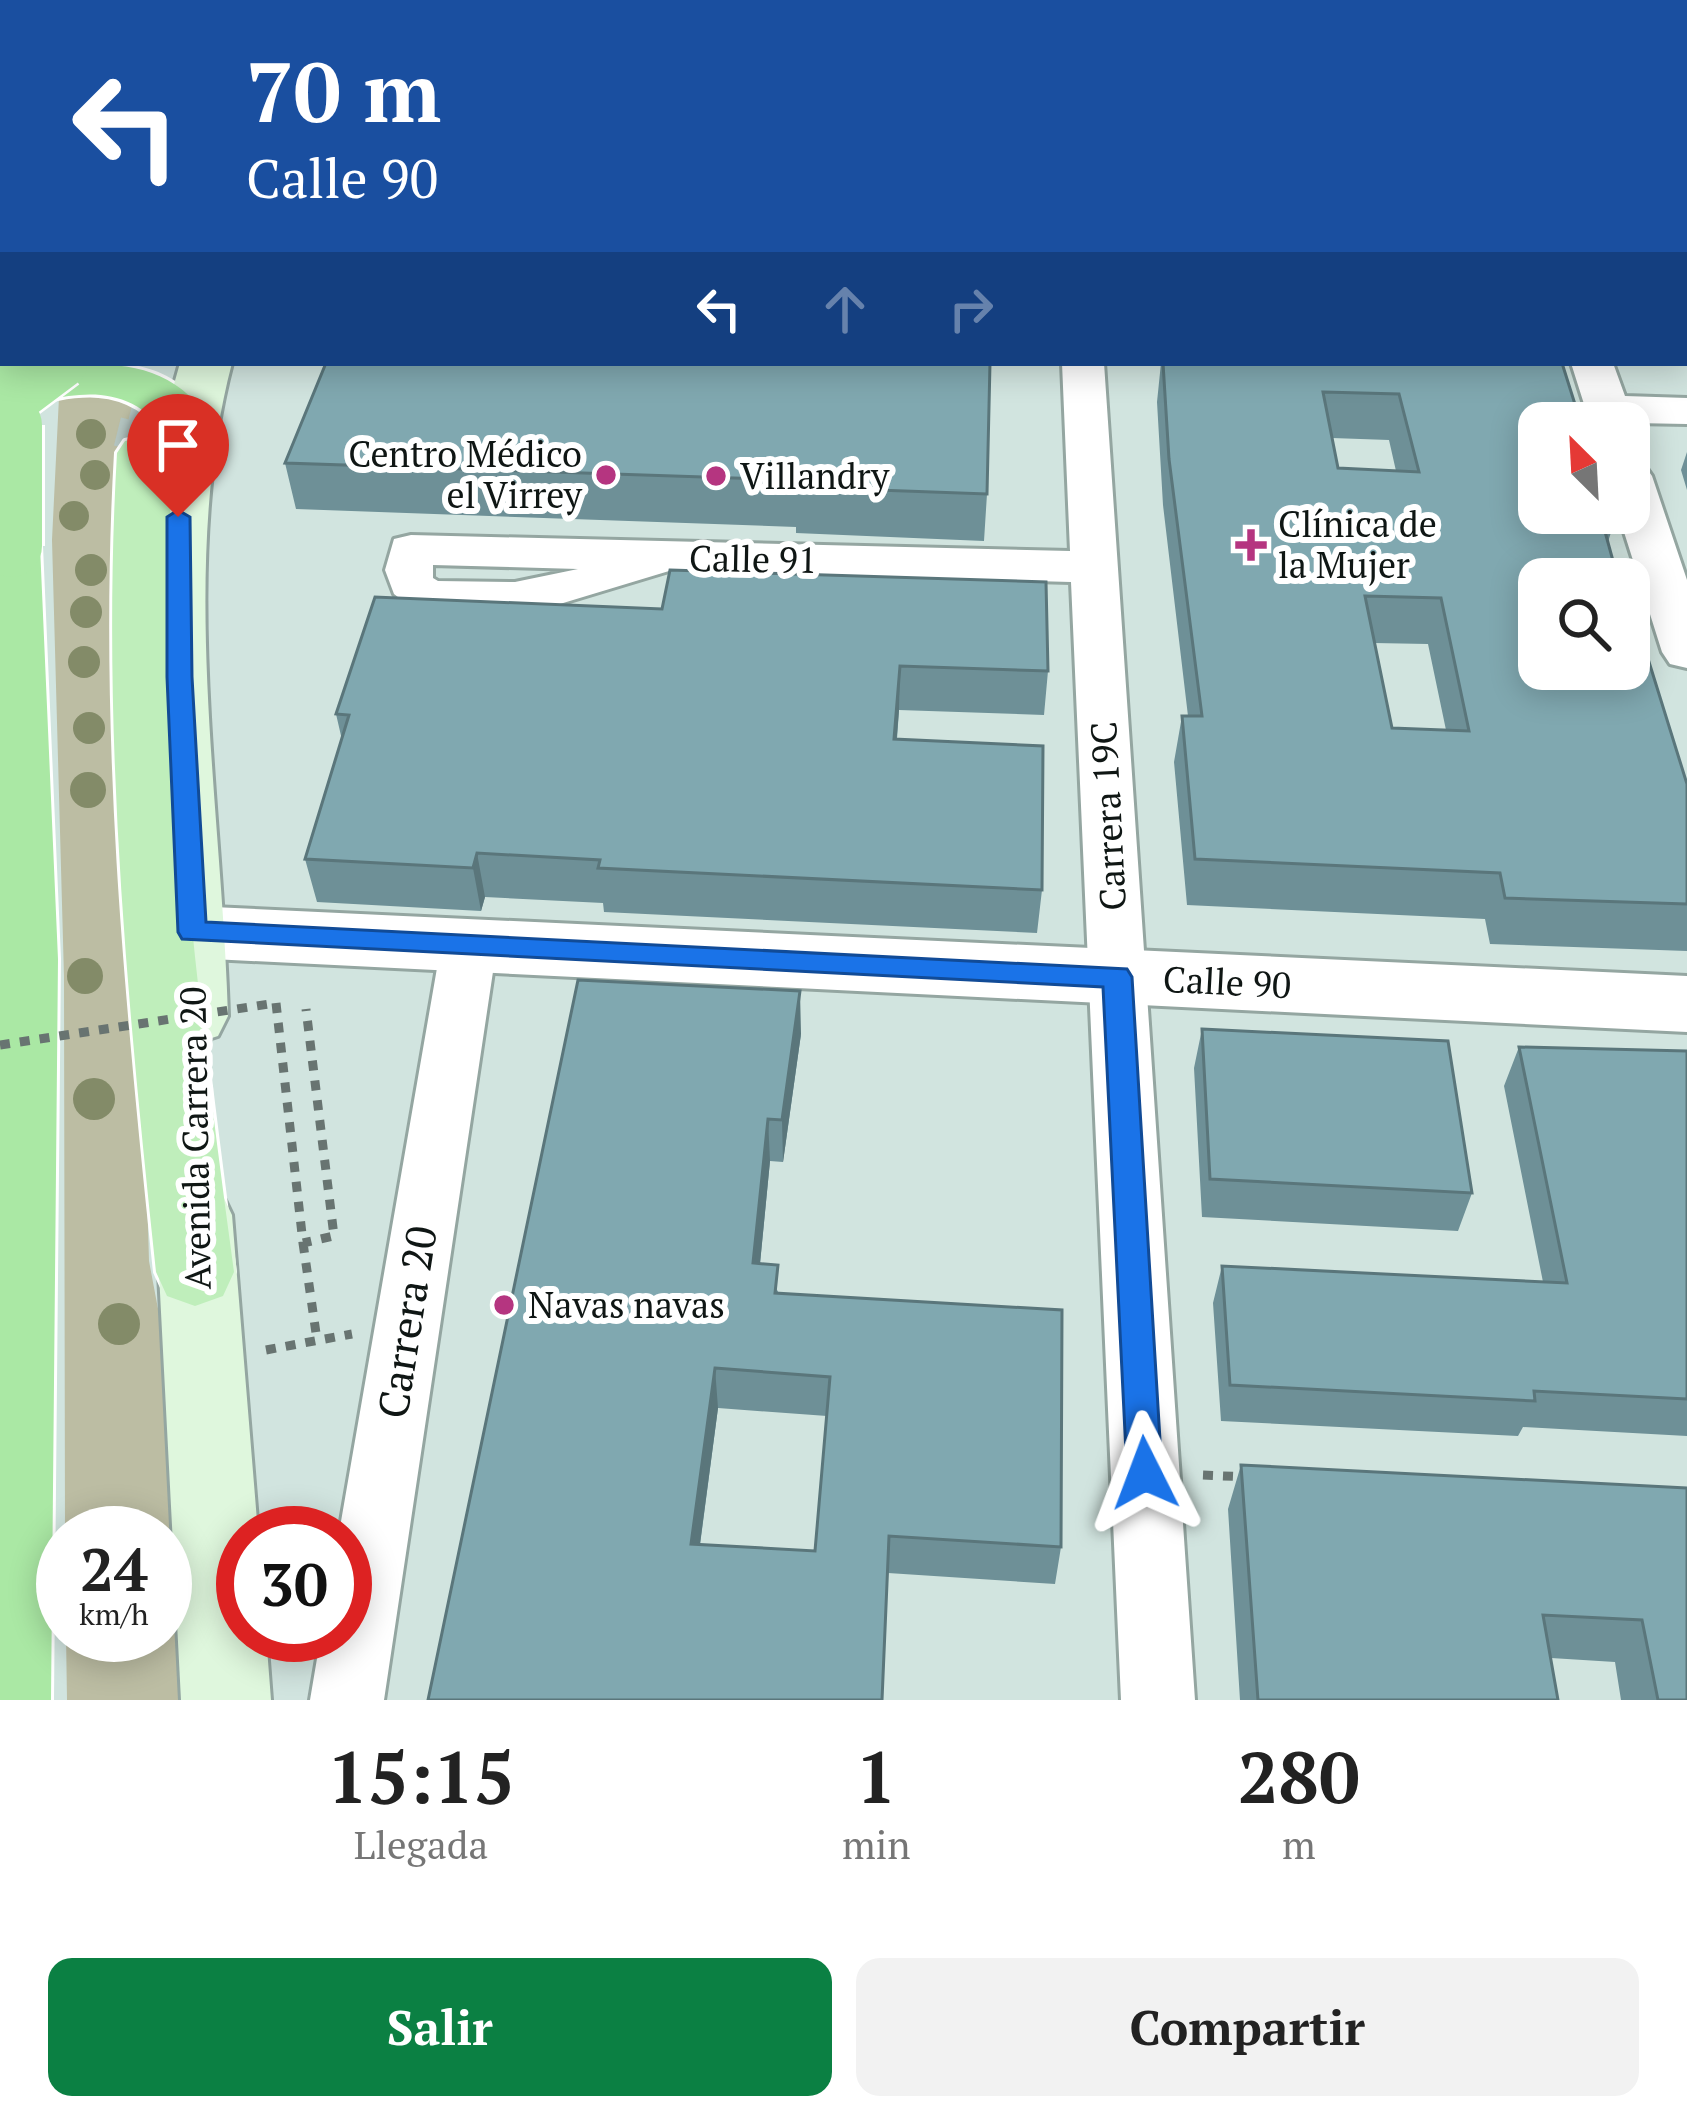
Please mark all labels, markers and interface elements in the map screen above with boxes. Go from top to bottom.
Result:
text: 70 m [246,35,441,146]
icon: left [48,48,204,204]
text: Calle 90 [246,142,438,213]
icon: left [686,276,752,342]
icon: ahead [812,276,878,342]
icon: right [938,276,1004,342]
pin [127,394,229,517]
north arrow [1518,402,1650,534]
map controls [1518,402,1650,690]
icon: arrive [145,412,211,478]
place label: Centro Médico el Virrey [348,430,583,518]
place label: Villandry [740,452,890,499]
marker: Centro Médico el Virrey [593,462,619,488]
marker: Villandry [703,463,729,489]
place label: Clínica de la Mujer [1278,500,1437,588]
marker: Clínica de la Mujer [1235,529,1267,561]
street label: Calle 91 [688,534,818,583]
button: search [1518,558,1650,690]
street label: Carrera 19C [1079,720,1136,912]
street label: Calle 90 [1162,955,1292,1008]
street label: Avenida Carrera 20 [168,986,221,1290]
street label: Carrera 20 [363,1222,449,1422]
place label: Navas navas [528,1281,725,1328]
marker: Navas navas [491,1292,517,1318]
position arrow [1082,1410,1208,1536]
speed limit sign: 30 [216,1506,372,1662]
text: 24 [80,1529,148,1608]
text: km/h [79,1594,149,1634]
text: 15:15 [327,1728,515,1824]
text: 1 [856,1728,897,1824]
text: 280 [1238,1728,1360,1824]
text: Llegada [354,1818,488,1870]
text: min [842,1818,910,1870]
text: m [1282,1818,1316,1870]
button: Salir [48,1958,832,2096]
button: Compartir [856,1958,1639,2096]

